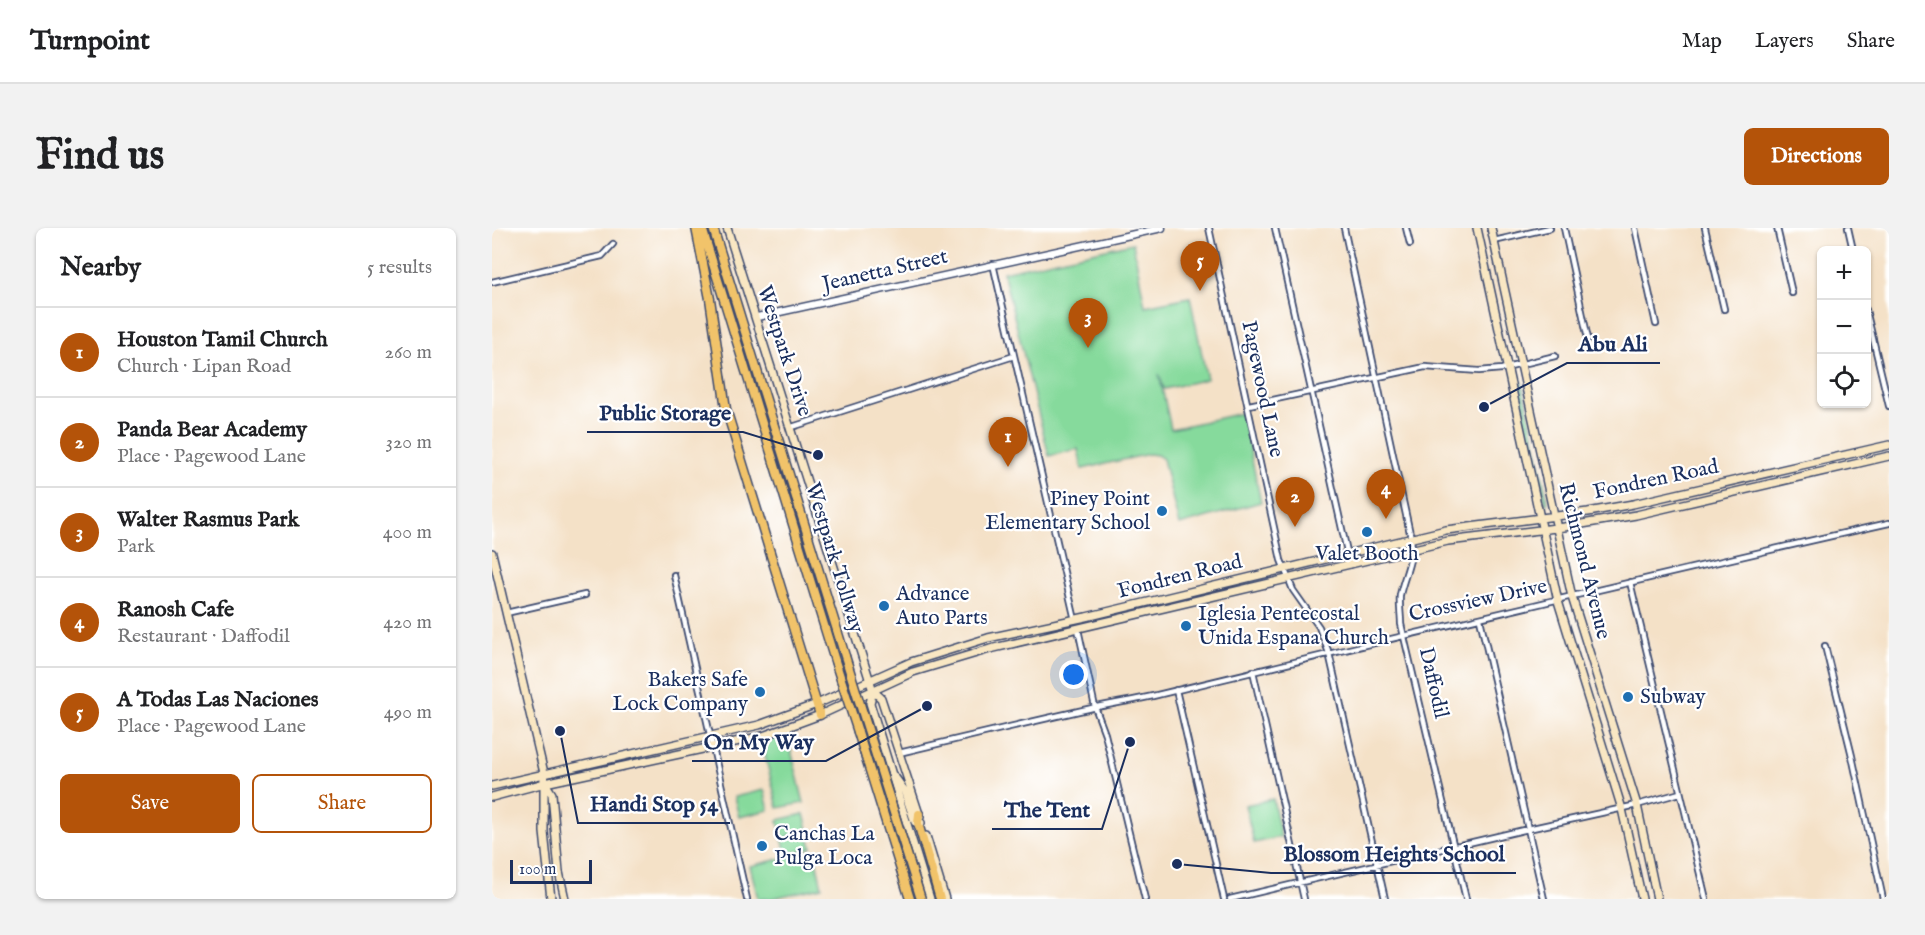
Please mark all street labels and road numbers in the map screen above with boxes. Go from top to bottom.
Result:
street label: Jeanetta Street [818,243,950,299]
street label: Westpark Drive [750,282,818,420]
street label: Pagewood Lane [1234,318,1290,460]
street label: Fondren Road [1591,453,1722,506]
street label: Westpark Tollway [798,480,870,637]
street label: Richmond Avenue [1552,480,1617,642]
street label: Fondren Road [1115,548,1246,606]
street label: Crossview Drive [1406,573,1550,629]
street label: Daffodil [1412,645,1454,722]

